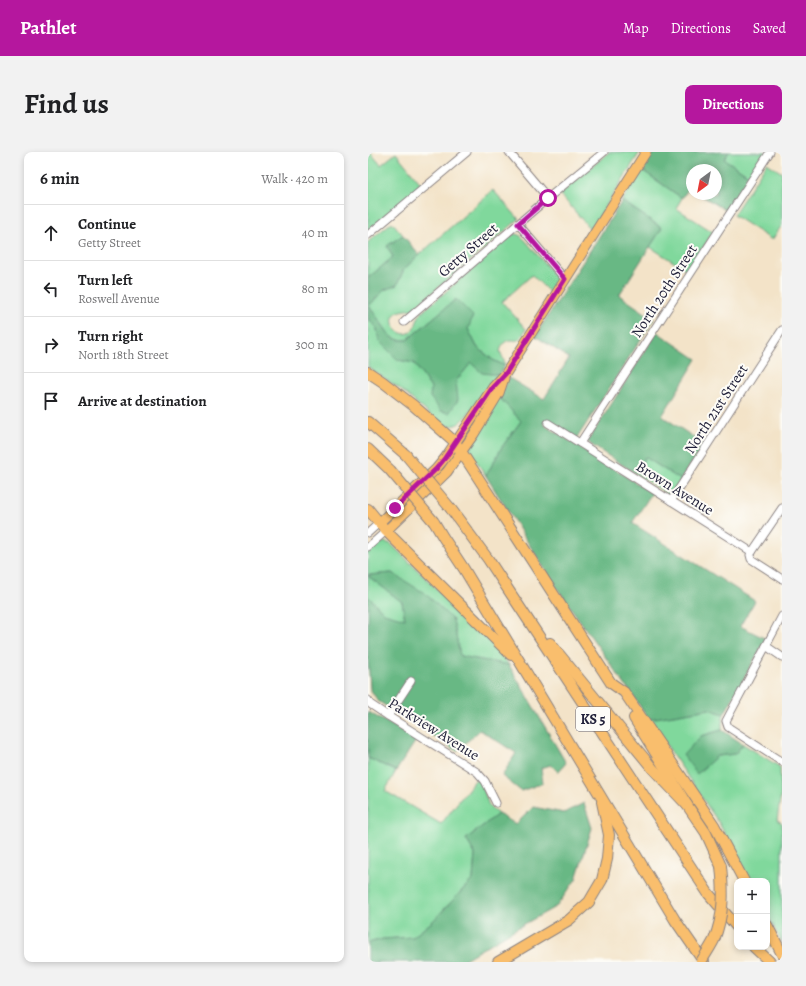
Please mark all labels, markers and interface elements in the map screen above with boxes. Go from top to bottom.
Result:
text: Pathlet [20,15,76,41]
text: Map [623,19,649,38]
text: Directions [671,19,731,38]
text: Saved [753,19,786,38]
text: Find us [24,85,109,123]
button: Directions [685,85,782,124]
north arrow [686,164,722,200]
text: 6 min [40,167,80,190]
text: Walk · 420 m [261,170,328,187]
route start [539,189,557,207]
text: Continue [78,214,136,234]
street label: Getty Street [434,219,502,281]
icon: ahead [40,222,62,244]
text: 40 m [302,224,328,241]
text: Getty Street [78,234,141,251]
street label: North 20th Street [626,240,702,342]
text: Turn left [78,270,133,290]
icon: left [40,278,62,300]
text: 80 m [301,280,328,297]
text: Roswell Avenue [78,290,160,307]
text: Turn right [78,326,143,346]
icon: right [40,334,62,356]
text: 300 m [295,336,328,353]
text: North 18th Street [78,346,169,363]
street label: North 21st Street [680,360,752,458]
icon: arrive [40,390,62,412]
text: Arrive at destination [78,391,207,411]
street label: Brown Avenue [632,456,718,520]
route end [386,499,404,517]
street label: Parkview Avenue [385,693,484,765]
road number: KS 5 [576,707,610,731]
map controls [734,878,770,950]
button: + [734,878,770,914]
button: − [734,914,770,950]

